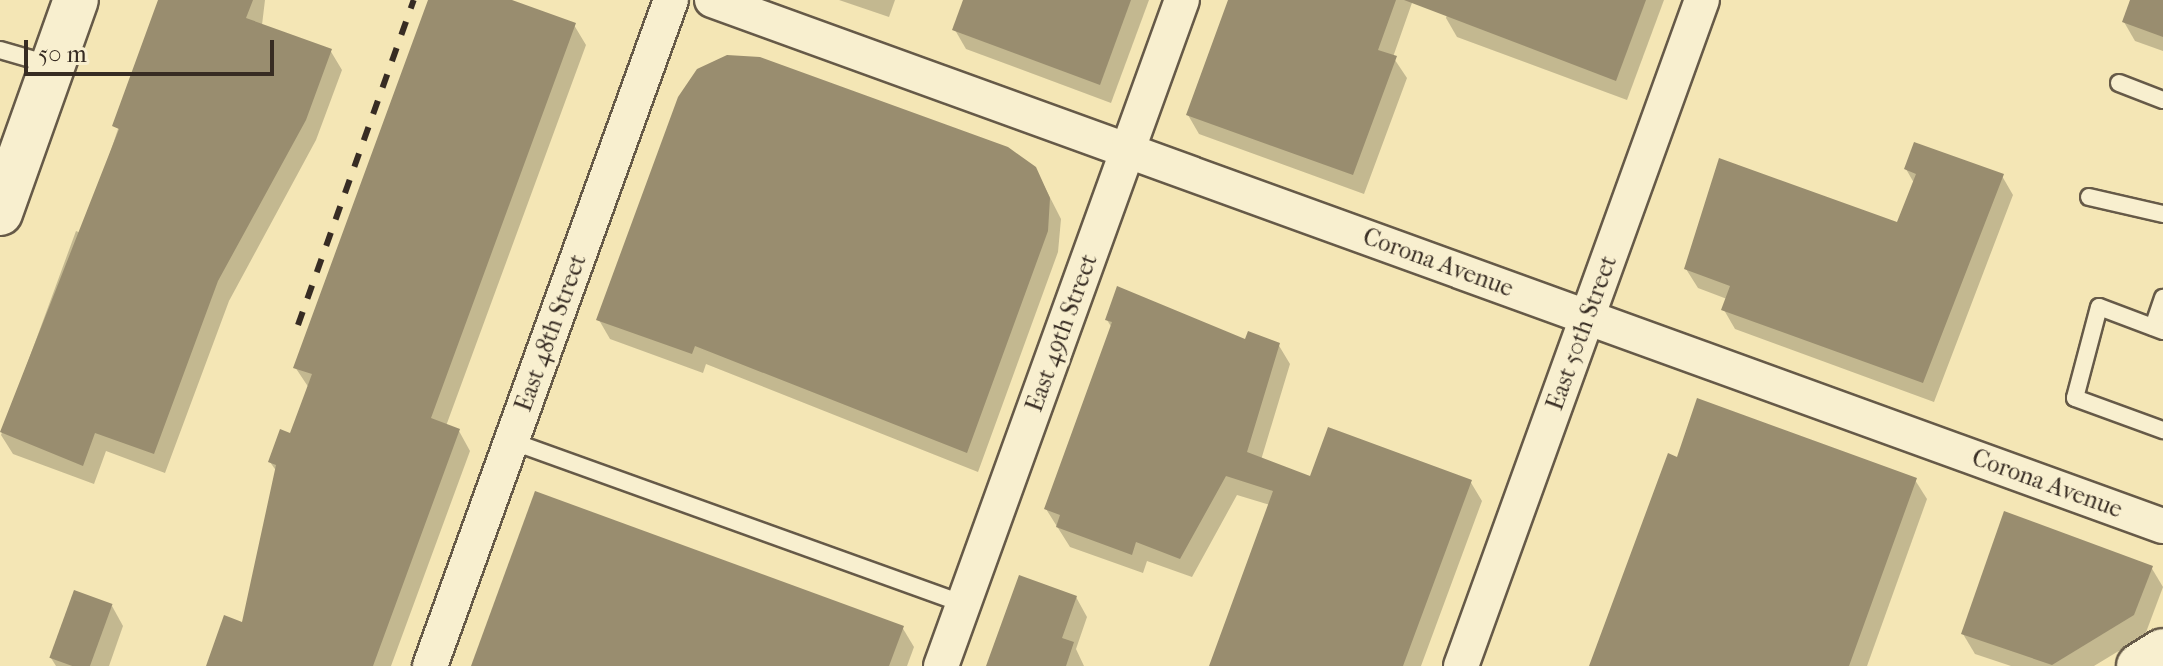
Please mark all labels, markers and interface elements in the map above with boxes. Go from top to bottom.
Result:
scale bar [28,24,278,74]
text: 50 m [38,40,87,68]
street label: Corona Avenue [1359,222,1517,304]
street label: East 49th Street [1020,250,1104,416]
street label: East 48th Street [509,251,593,415]
street label: East 50th Street [1541,252,1623,414]
street label: Corona Avenue [1968,443,2126,525]

